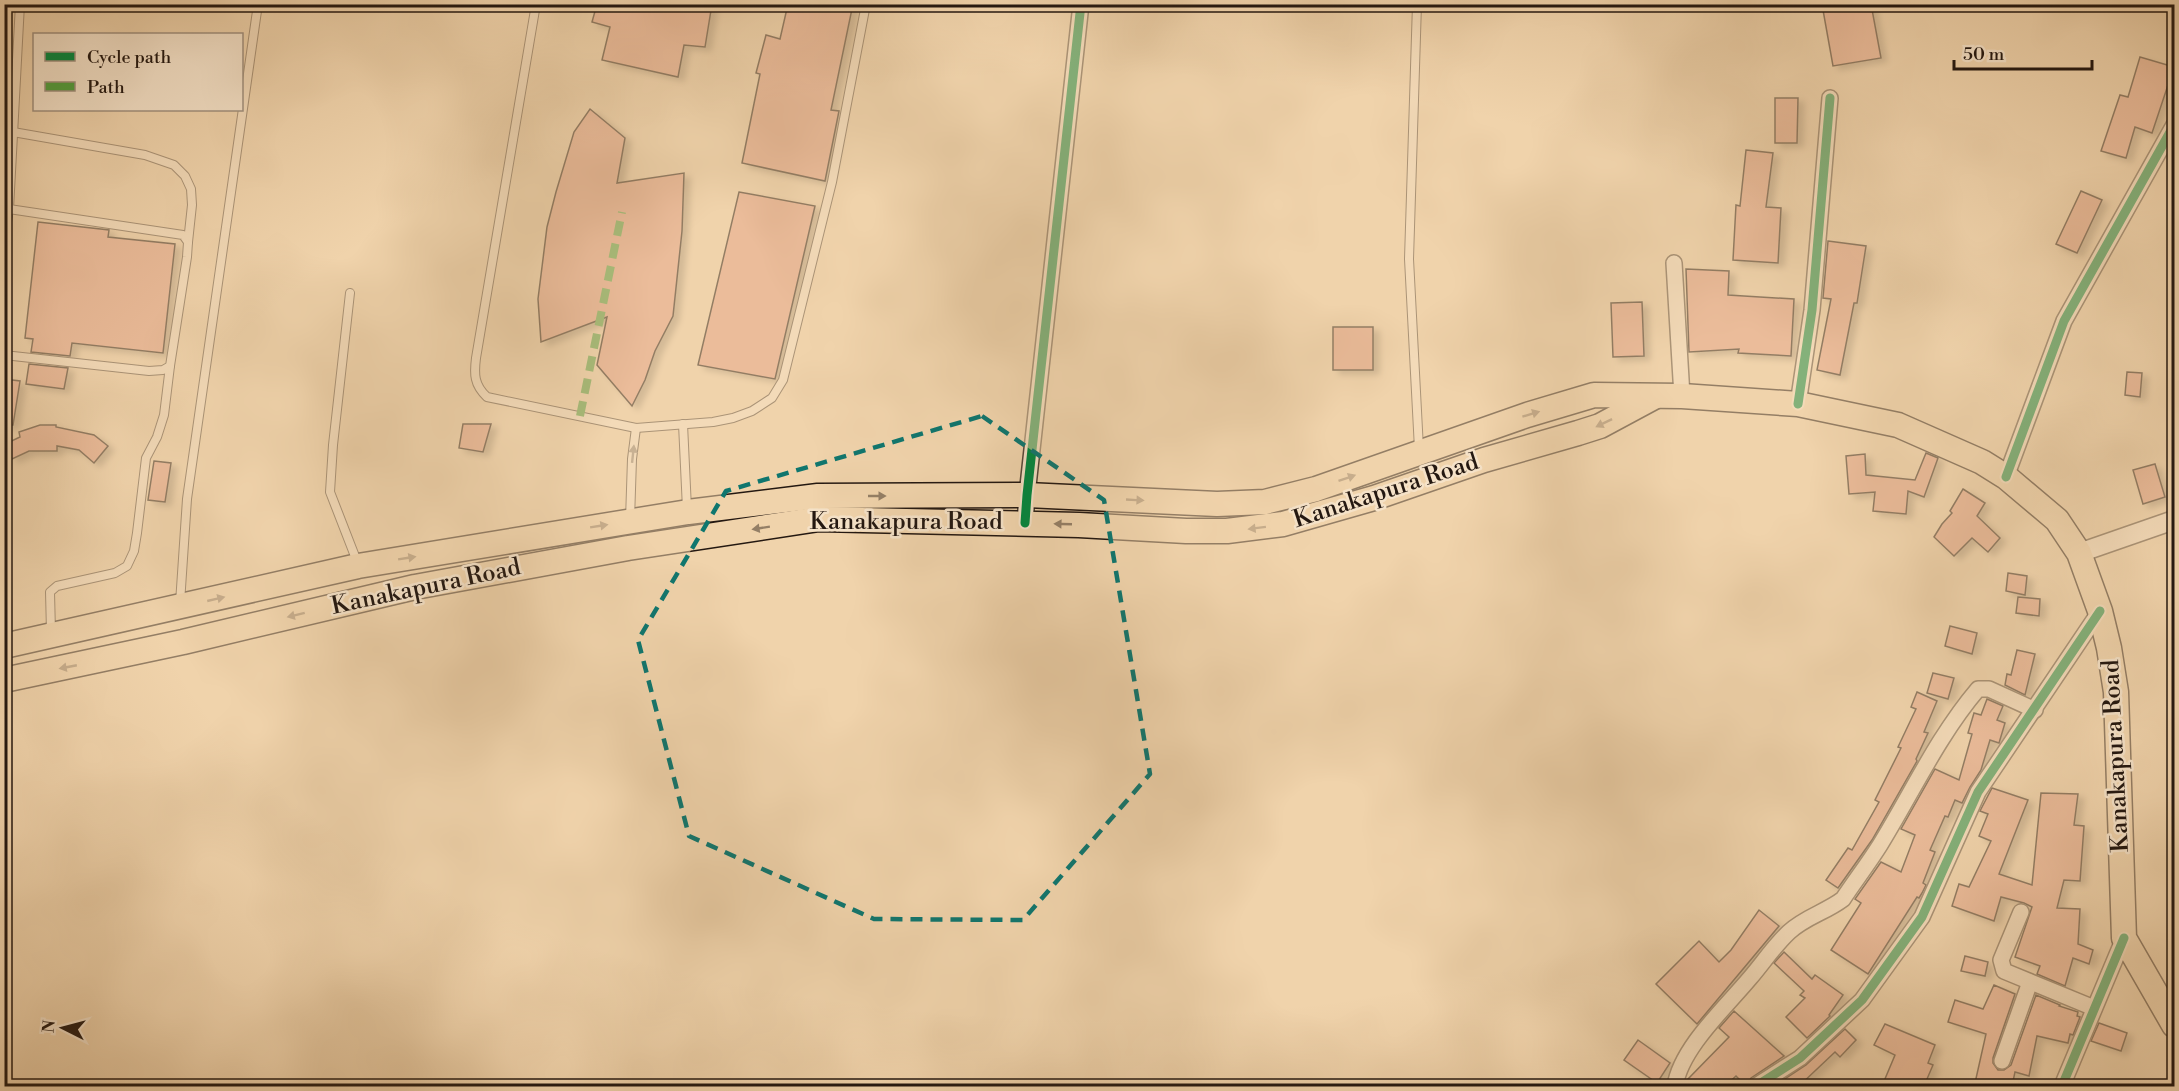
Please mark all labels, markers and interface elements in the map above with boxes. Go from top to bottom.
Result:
legend [33,33,243,111]
scale bar [1954,33,2092,71]
text: 50 m [1963,43,2005,66]
text: Cycle path [87,46,171,69]
text: Path [87,76,125,99]
one-way arrow [1522,409,1540,418]
one-way arrow [1596,419,1613,428]
one-way arrow [628,444,638,463]
street label: Kanakapura Road [1290,447,1483,535]
one-way arrow [1338,473,1356,482]
one-way arrow [867,491,886,501]
one-way arrow [1125,496,1144,505]
street label: Kanakapura Road [809,507,1003,537]
one-way arrow [1053,520,1072,529]
one-way arrow [590,522,609,531]
one-way arrow [751,523,770,532]
one-way arrow [1248,523,1267,532]
street label: Kanakapura Road [328,552,524,622]
one-way arrow [398,553,417,562]
one-way arrow [207,593,226,603]
one-way arrow [287,610,305,620]
street label: Kanakapura Road [2096,658,2136,853]
one-way arrow [58,663,77,672]
north arrow [33,998,93,1058]
text: N [38,1019,60,1034]

